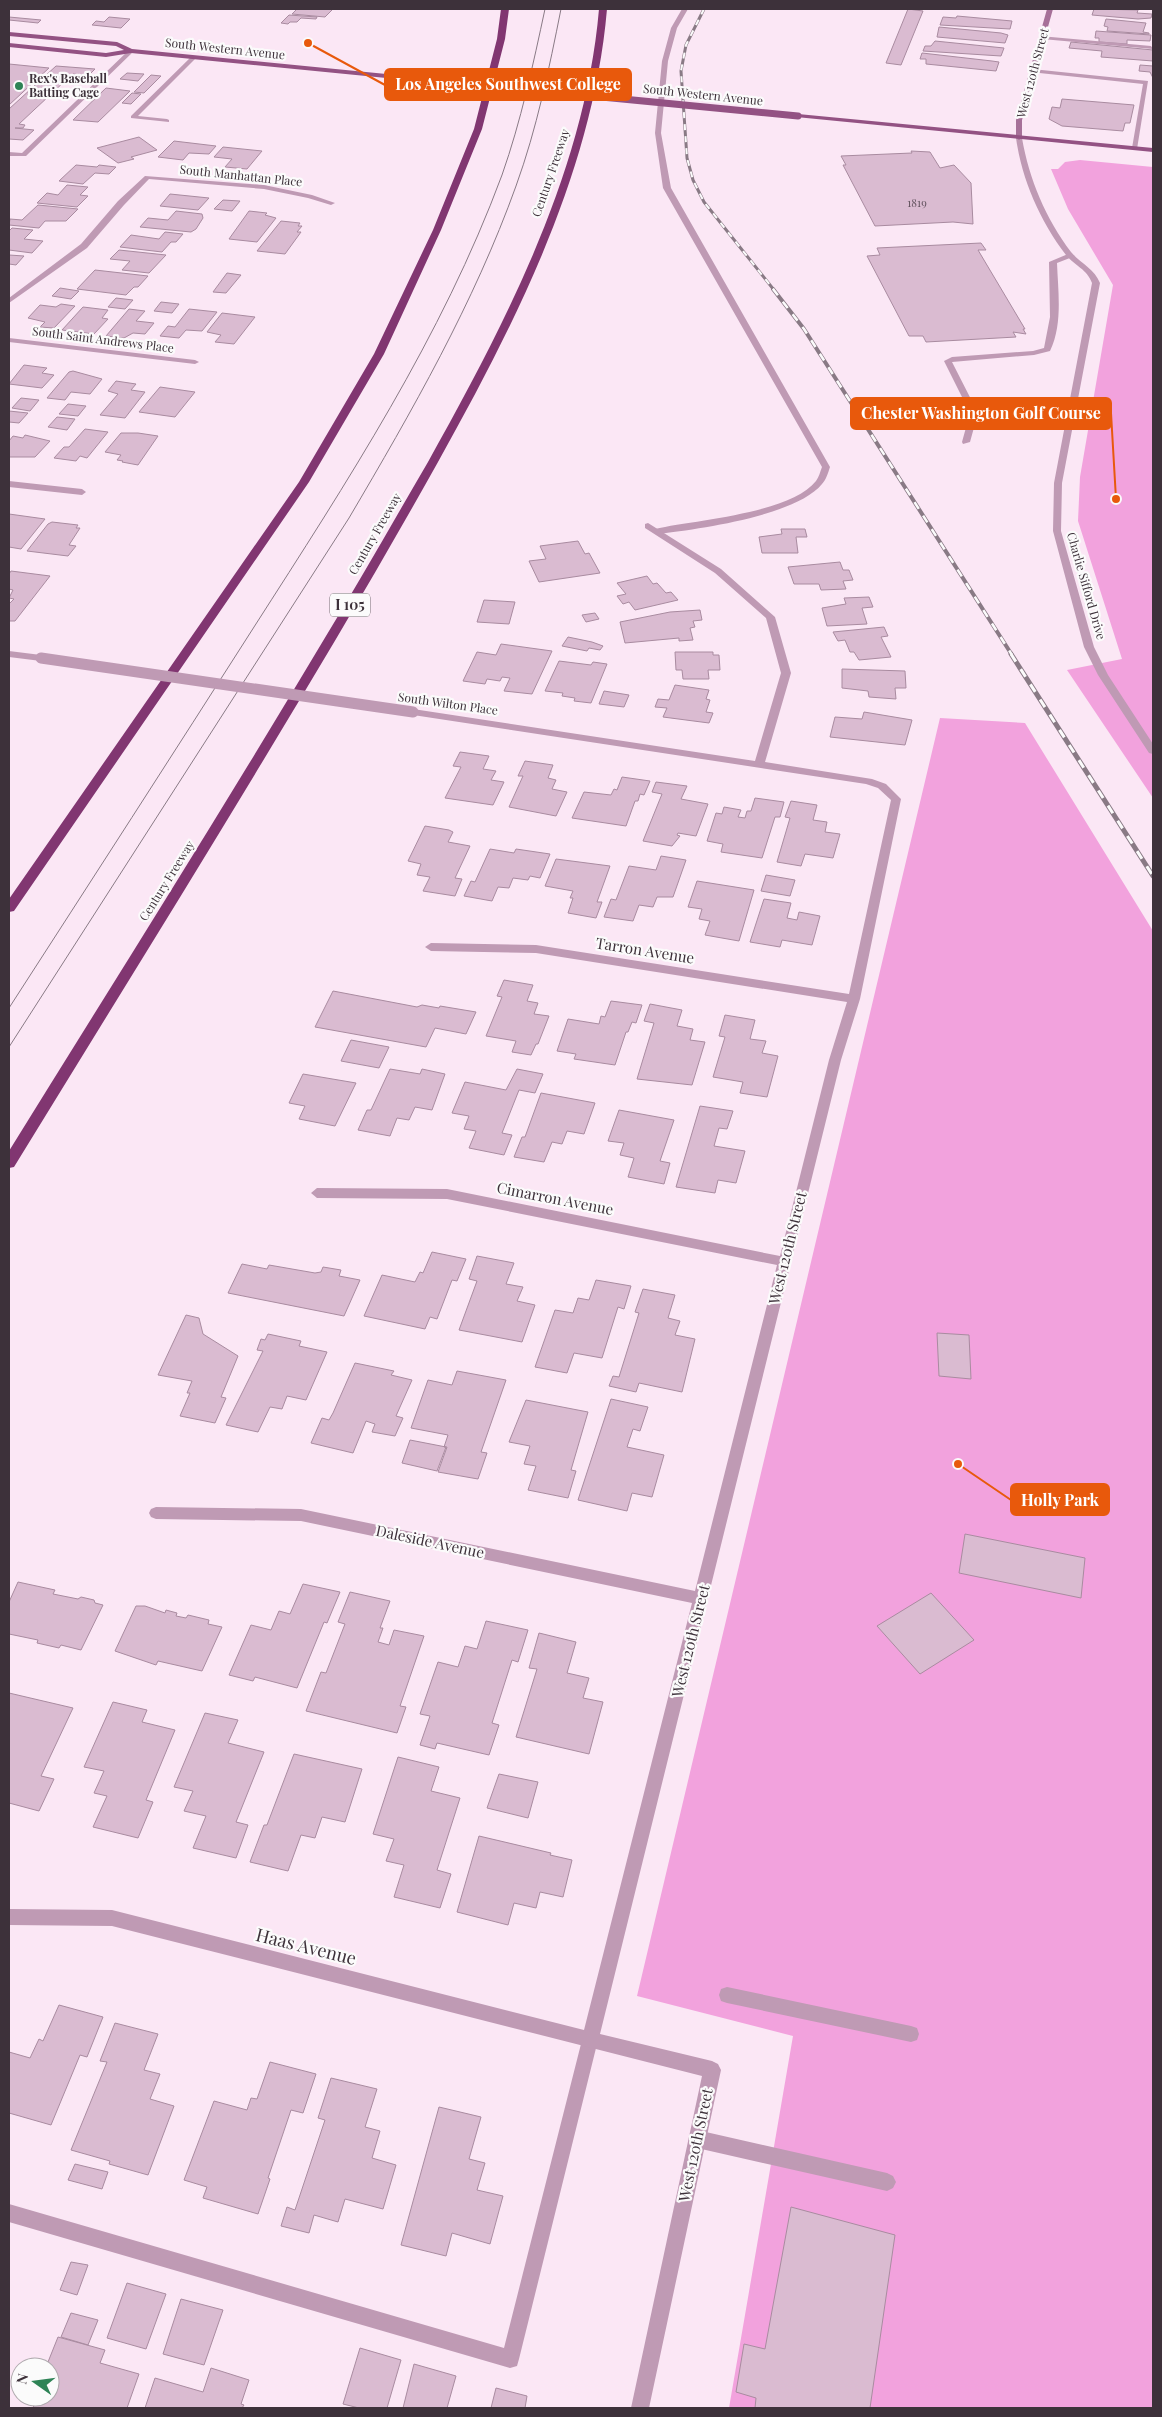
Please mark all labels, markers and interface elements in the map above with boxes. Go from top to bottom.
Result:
street label: West 120th Street [1012,25,1052,120]
street label: South Western Avenue [164,34,286,62]
callout: Los Angeles Southwest College [385,69,631,100]
place label: Rex's Baseball Batting Cage [29,70,107,100]
text: Los Angeles Southwest College [395,73,621,94]
marker: Rex's Baseball Batting Cage [13,80,25,92]
street label: South Western Avenue [642,80,764,108]
street label: Century Freeway [528,127,573,219]
street label: South Manhattan Place [179,161,303,189]
house number: 1819 [907,195,927,210]
street label: South Saint Andrews Place [31,322,175,356]
callout: Chester Washington Golf Course [851,398,1111,429]
text: Chester Washington Golf Course [861,402,1101,423]
street label: Century Freeway [344,490,404,577]
street label: Charlie Sifford Drive [1064,530,1110,641]
road number: I 105 [330,594,370,616]
street label: South Wilton Place [397,688,499,718]
street label: Century Freeway [135,837,197,924]
street label: Tarron Avenue [594,932,696,968]
street label: Cimarron Avenue [495,1177,615,1219]
street label: West 120th Street [763,1189,811,1307]
callout: Holly Park [1011,1484,1109,1515]
text: Holly Park [1021,1489,1100,1510]
street label: Daleside Avenue [374,1520,486,1562]
street label: West 120th Street [666,1582,714,1700]
street label: Haas Avenue [253,1922,359,1970]
street label: West 120th Street [673,2086,717,2204]
north arrow [10,2357,60,2407]
text: N [11,2372,32,2386]

